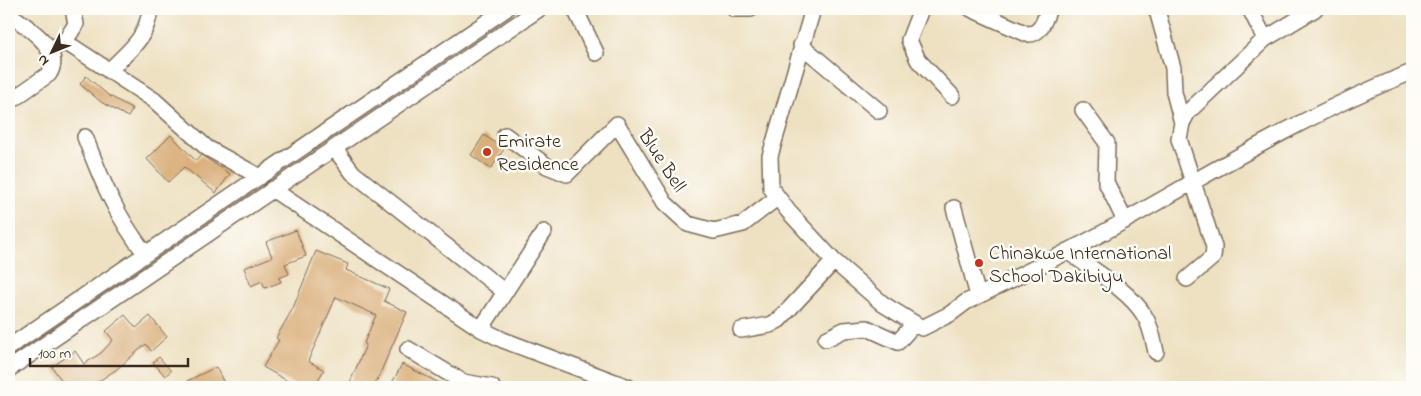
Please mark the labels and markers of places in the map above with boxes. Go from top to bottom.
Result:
place label: Emirate Residence [497,128,579,180]
marker: Emirate Residence [481,146,493,158]
place label: Chinakwe International School Dakibiyu [989,240,1171,292]
marker: Chinakwe International School Dakibiyu [973,257,985,269]

